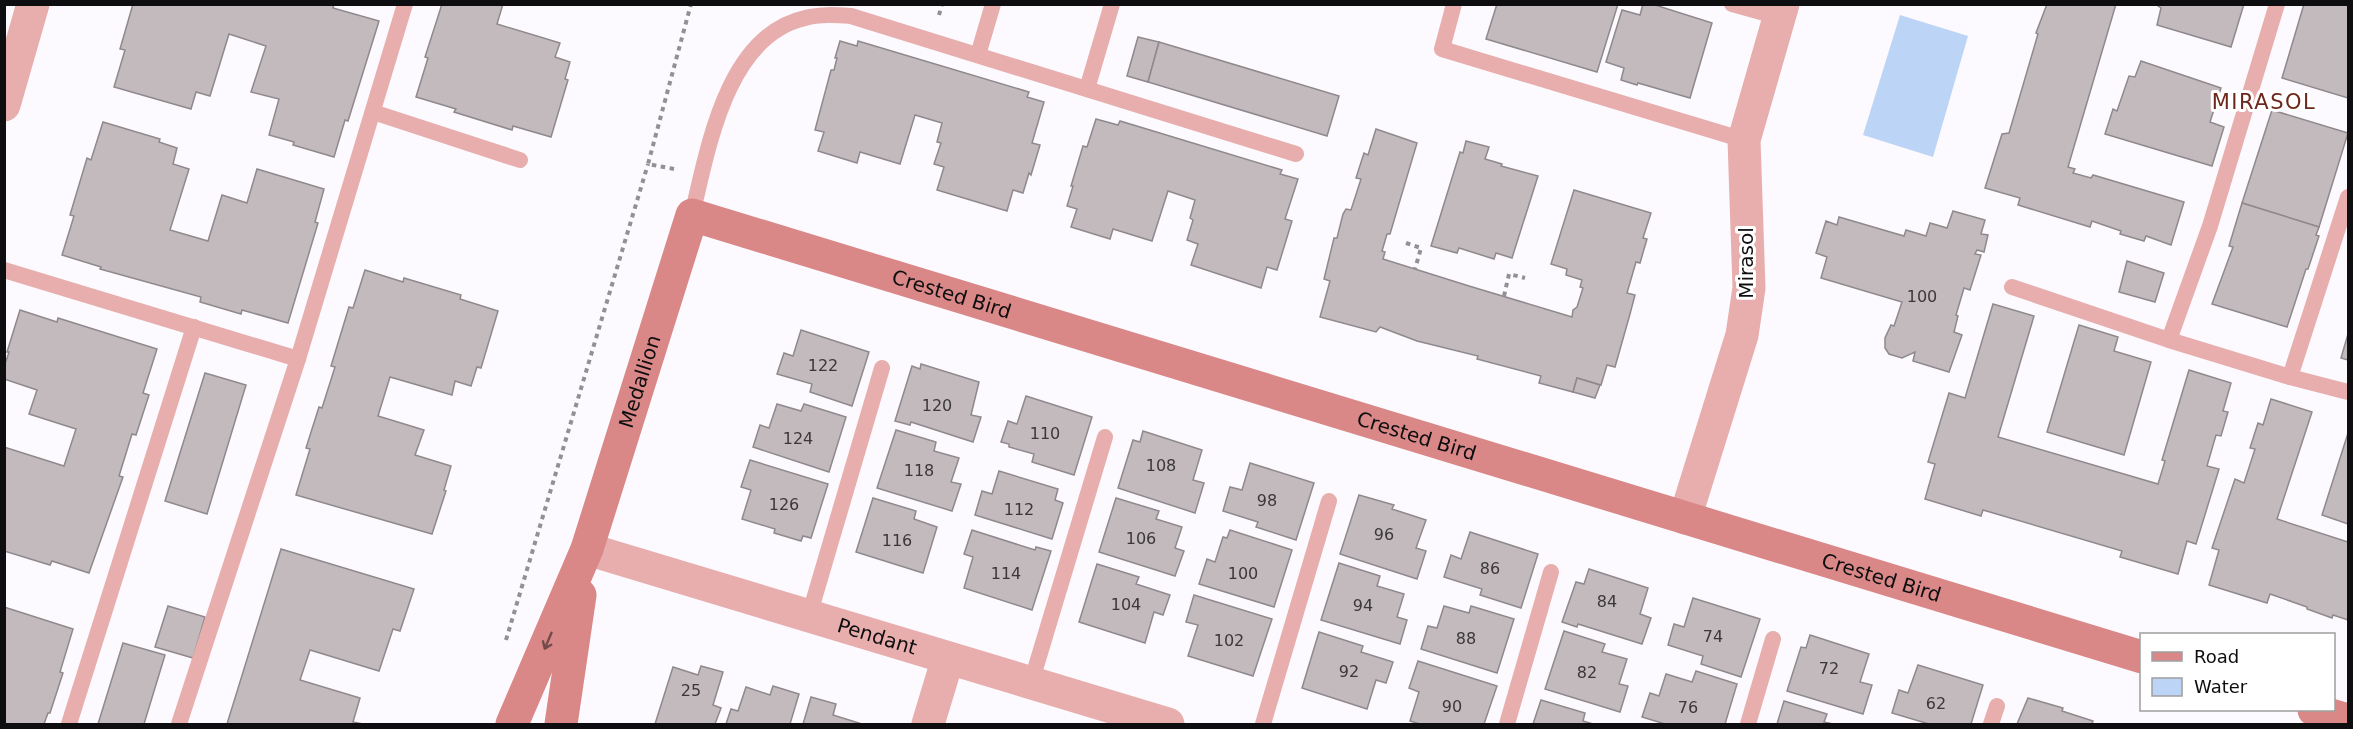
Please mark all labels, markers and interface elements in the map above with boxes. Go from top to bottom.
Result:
district label: MIRASOL [2212,90,2316,114]
street label: Mirasol [1734,227,1758,299]
street label: Crested Bird [889,265,1014,324]
house number: 100 [1907,287,1937,306]
street label: Medallion [614,332,666,431]
house number: 122 [808,356,838,375]
house number: 120 [922,396,952,415]
street label: Crested Bird [1354,406,1479,465]
house number: 110 [1030,424,1060,443]
house number: 124 [783,429,813,448]
house number: 108 [1146,456,1176,475]
house number: 118 [904,461,934,480]
house number: 98 [1257,491,1277,510]
house number: 126 [769,495,799,514]
house number: 112 [1004,500,1034,519]
house number: 96 [1374,525,1394,544]
house number: 106 [1126,529,1156,548]
house number: 116 [882,531,912,550]
street label: Crested Bird [1819,548,1944,607]
house number: 86 [1480,559,1500,578]
house number: 114 [991,564,1021,583]
house number: 100 [1228,564,1258,583]
house number: 84 [1597,592,1617,611]
house number: 104 [1111,595,1141,614]
house number: 94 [1353,596,1373,615]
street label: Pendant [834,613,920,660]
house number: 74 [1703,627,1723,646]
house number: 88 [1456,629,1476,648]
house number: 102 [1214,631,1244,650]
one-way arrow [541,632,552,650]
legend [2140,633,2335,711]
text: Road [2194,646,2239,667]
house number: 72 [1819,659,1839,678]
house number: 92 [1339,662,1359,681]
house number: 82 [1577,663,1597,682]
text: Water [2194,676,2248,697]
house number: 25 [681,681,701,700]
house number: 62 [1926,694,1946,713]
house number: 90 [1442,697,1462,716]
house number: 76 [1678,698,1698,717]

